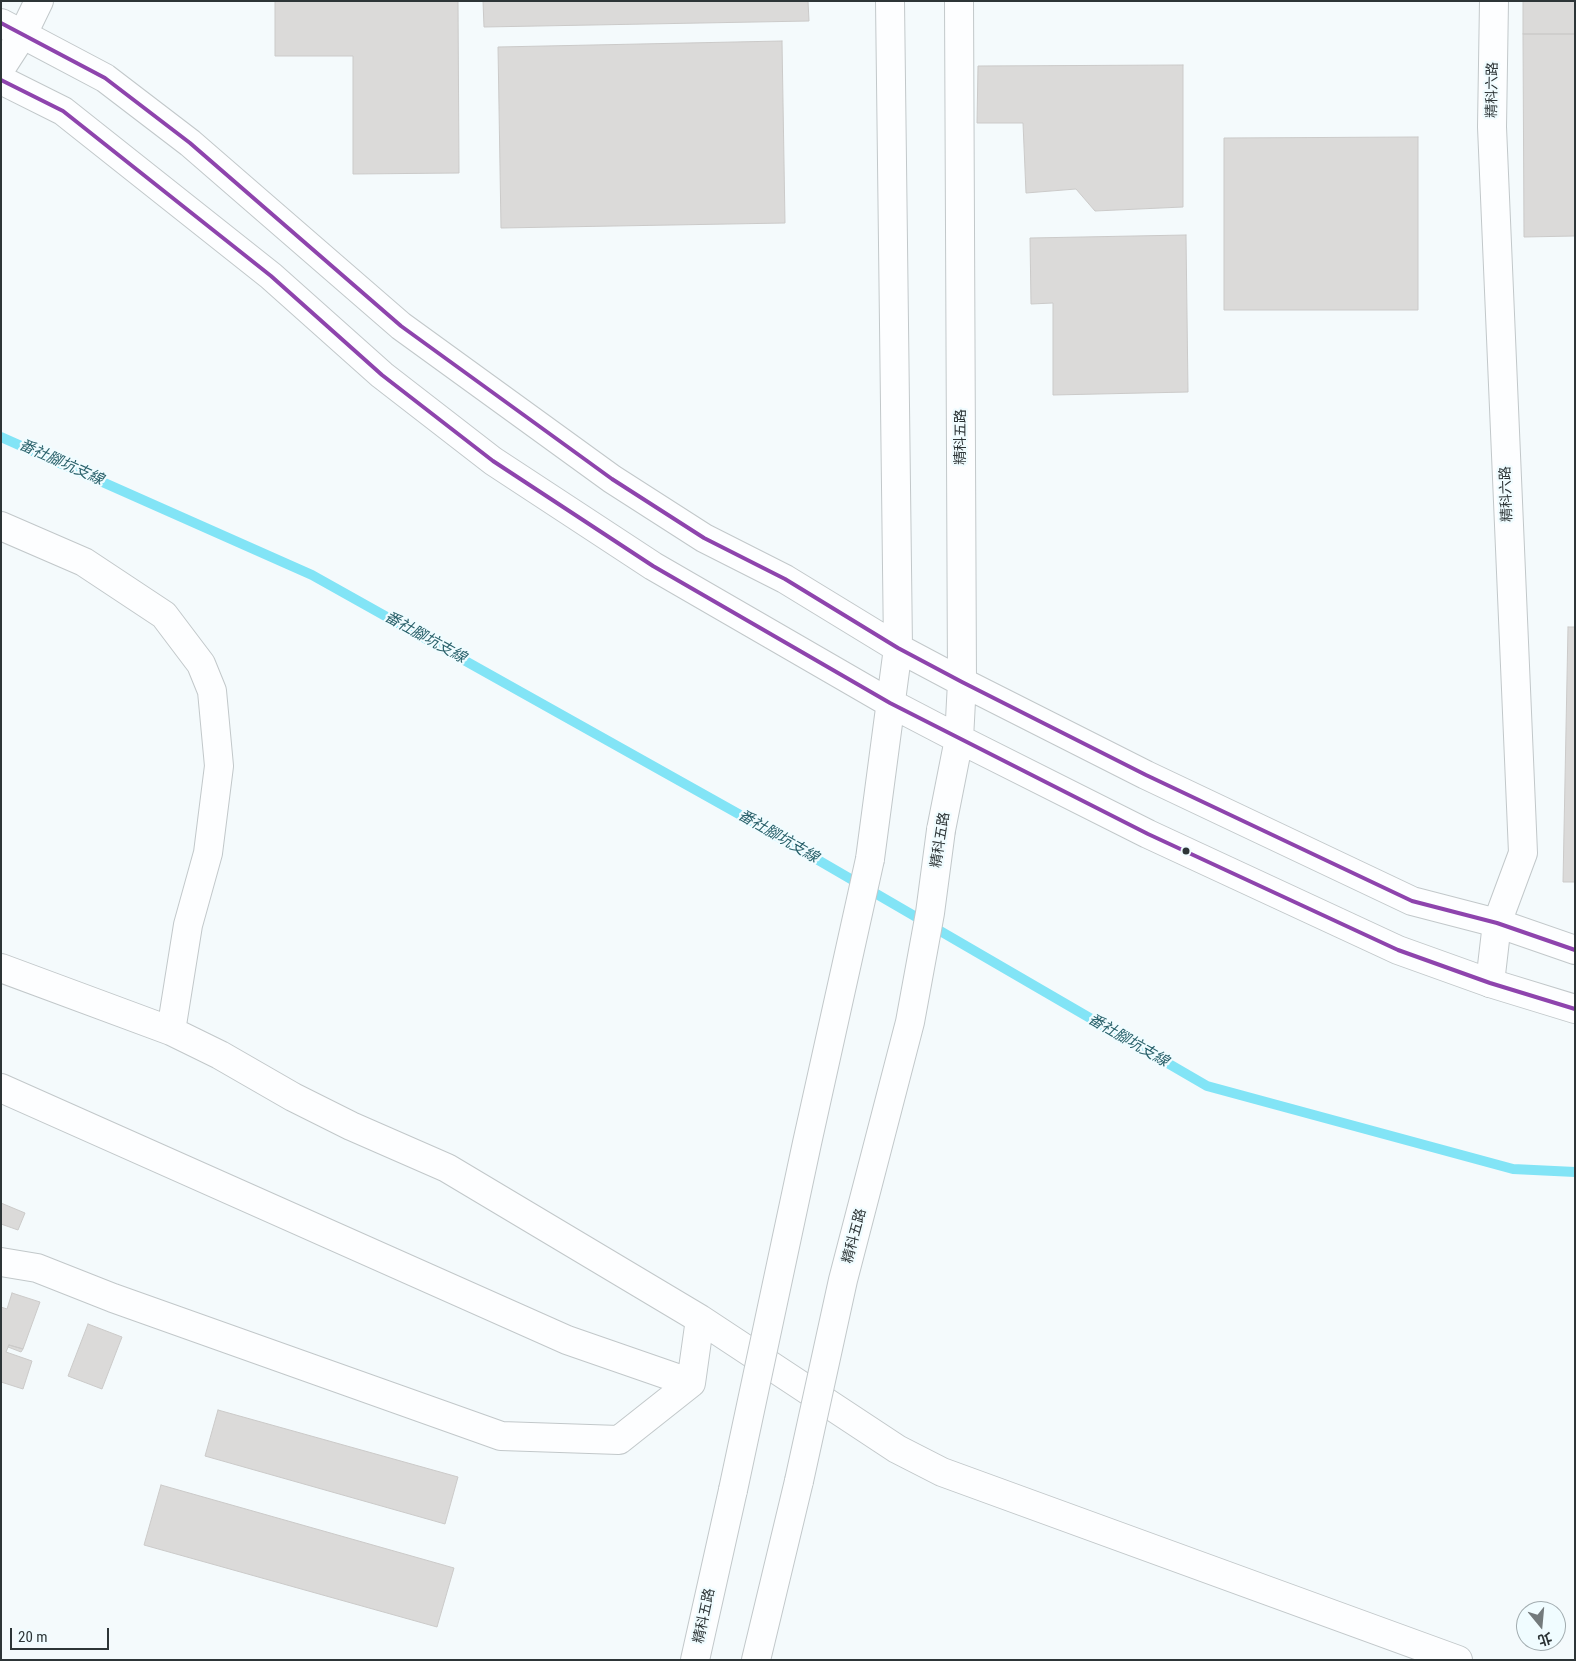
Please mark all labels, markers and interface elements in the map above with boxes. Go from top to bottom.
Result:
street label: 精科六路 [1484,62,1502,118]
street label: 精科五路 [953,409,969,465]
water label: 番社腳坑支線 [16,436,106,490]
street label: 精科六路 [1498,466,1516,522]
water label: 番社腳坑支線 [381,608,469,668]
water label: 番社腳坑支線 [735,807,821,867]
street label: 精科五路 [928,811,954,869]
unlabelled marker [1181,846,1191,856]
water label: 番社腳坑支線 [1085,1011,1171,1071]
street label: 精科五路 [840,1207,870,1265]
street label: 精科五路 [691,1587,719,1645]
north arrow [1516,1601,1566,1651]
scale bar [12,1618,111,1650]
text: 20 m [18,1628,48,1646]
text: 北 [1536,1630,1554,1649]

